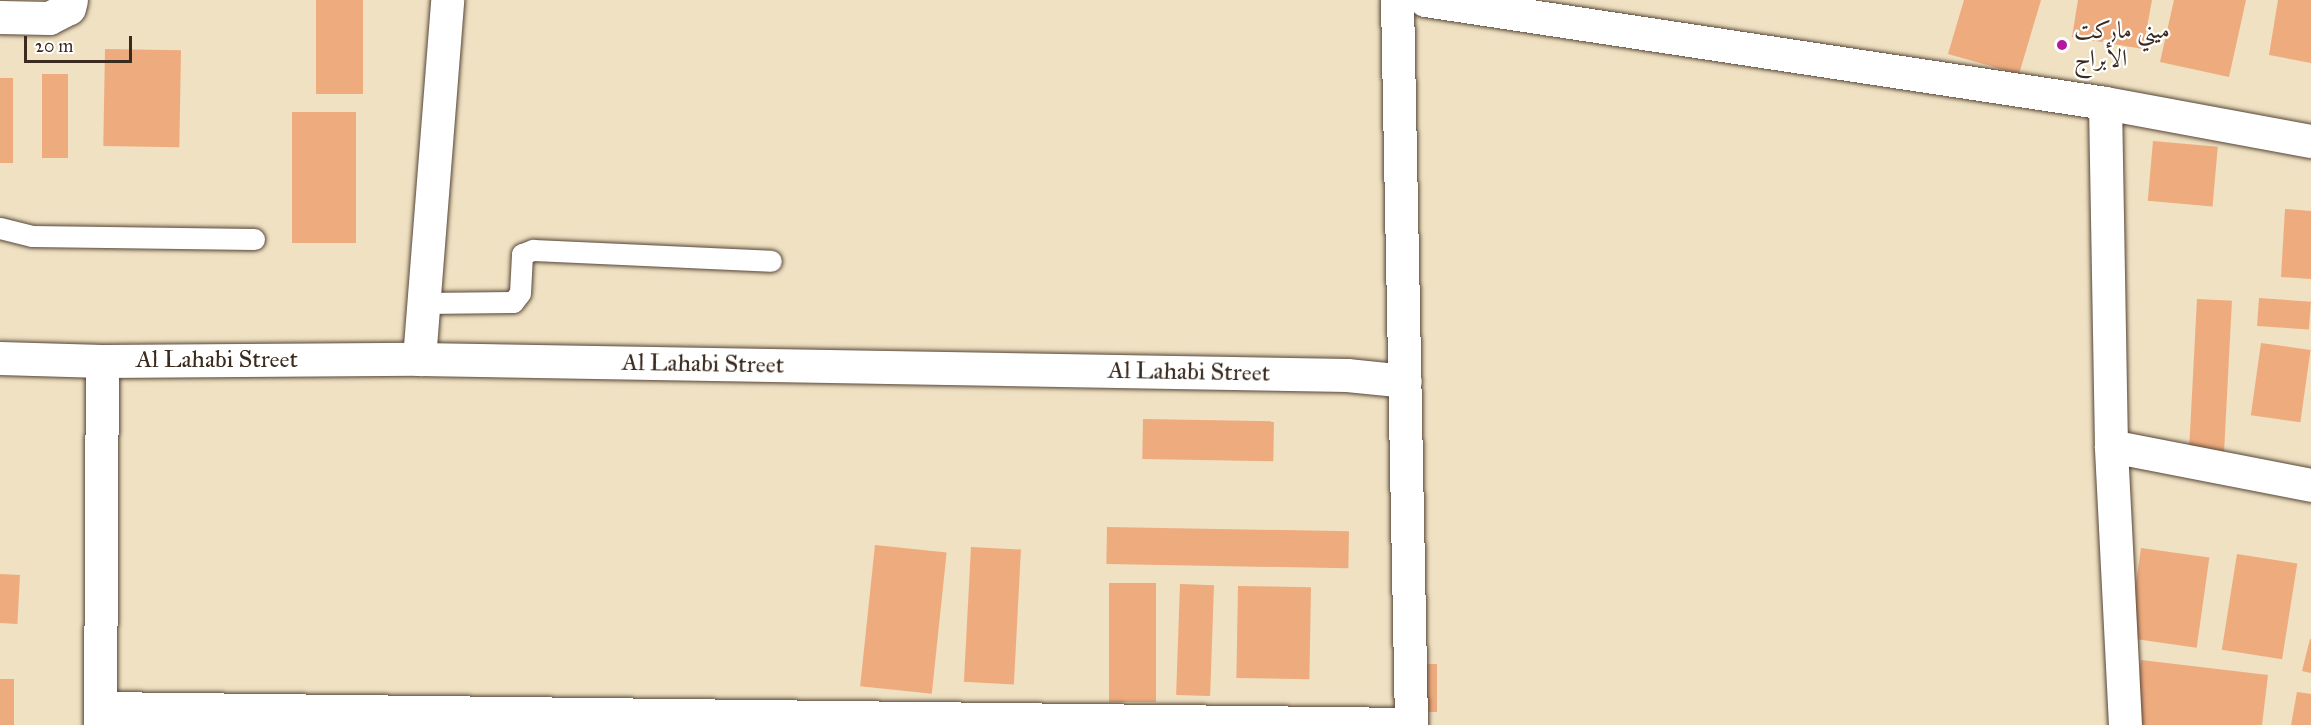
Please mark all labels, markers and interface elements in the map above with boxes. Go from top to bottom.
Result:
place label: ميني ماركت الأبراج [2074,17,2170,73]
scale bar [27,24,135,62]
text: 20 m [35,35,73,57]
marker: ميني ماركت الأبراج [2055,38,2069,52]
street label: Al Lahabi Street [136,346,298,374]
street label: Al Lahabi Street [622,348,784,380]
street label: Al Lahabi Street [1108,356,1270,388]

